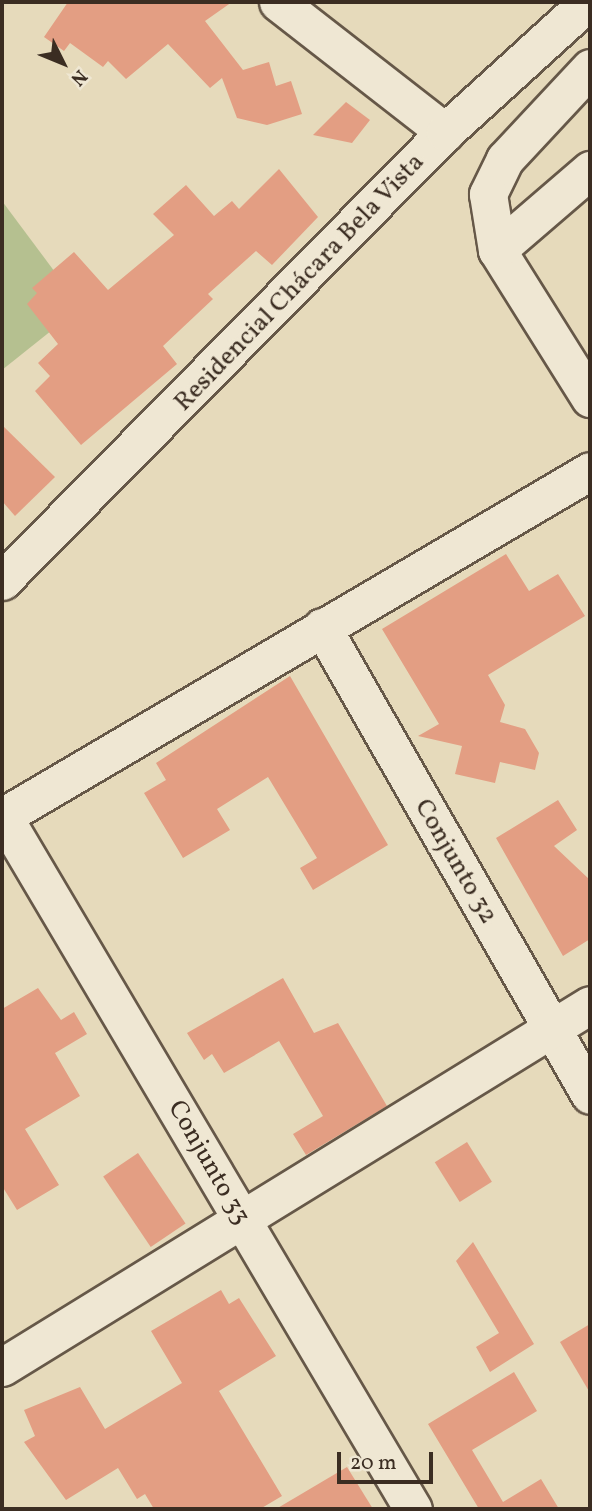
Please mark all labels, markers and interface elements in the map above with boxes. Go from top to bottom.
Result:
north arrow [28,28,98,98]
text: N [64,63,93,91]
street label: Residencial Chácara Bela Vista [168,147,432,419]
street label: Conjunto 32 [407,794,503,930]
street label: Conjunto 33 [160,1095,256,1231]
scale bar [340,1438,436,1482]
text: 20 m [350,1449,396,1478]

